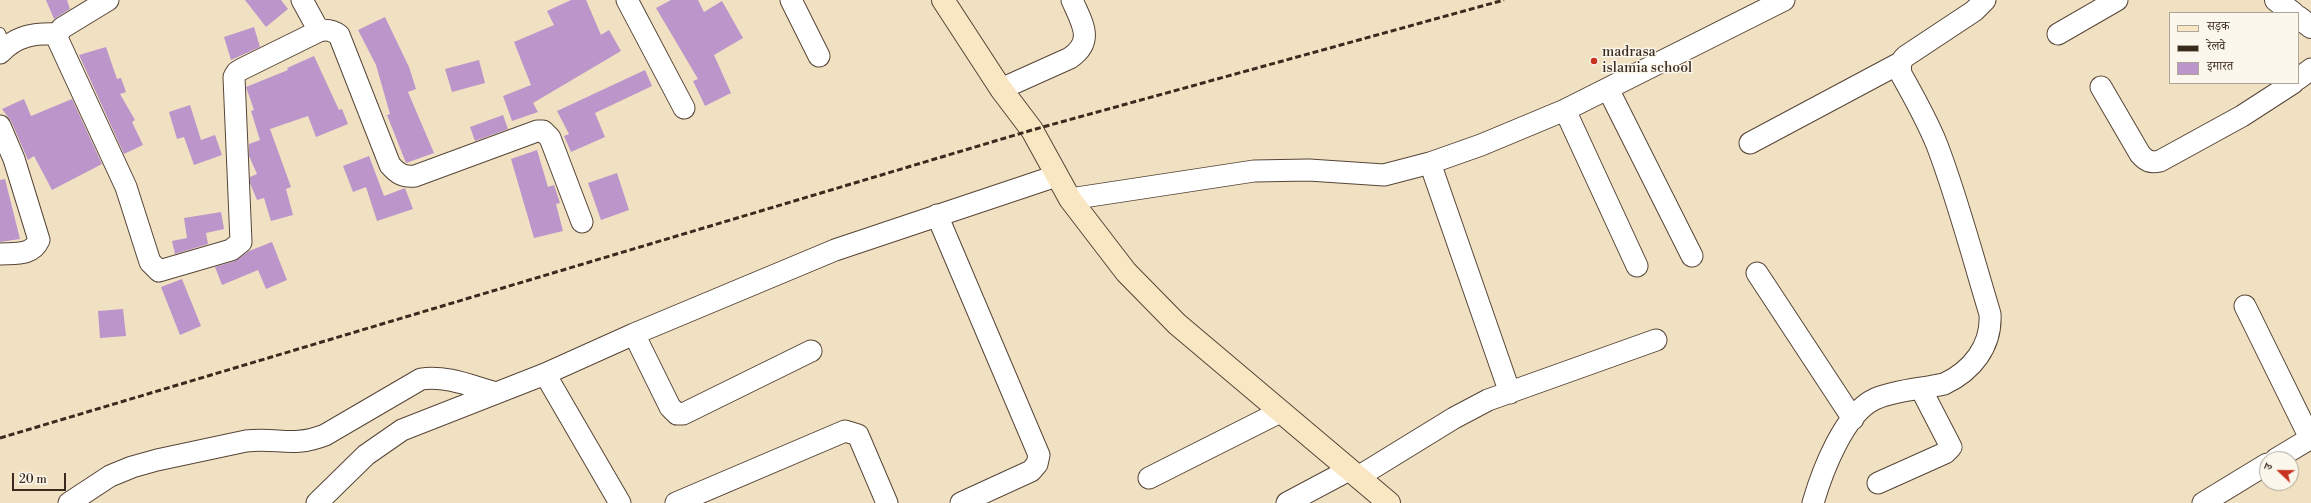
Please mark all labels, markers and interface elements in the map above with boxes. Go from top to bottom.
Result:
legend [2169,12,2299,84]
text: सड़क [2207,19,2230,34]
text: रेलवे [2207,39,2225,54]
place label: madrasa islamia school [1602,45,1692,78]
marker: madrasa islamia school [1589,56,1599,66]
text: इमारत [2207,59,2233,74]
north arrow [2259,451,2299,491]
text: उ [2261,462,2276,472]
scale bar [14,465,68,491]
text: 20 m [19,472,47,487]

